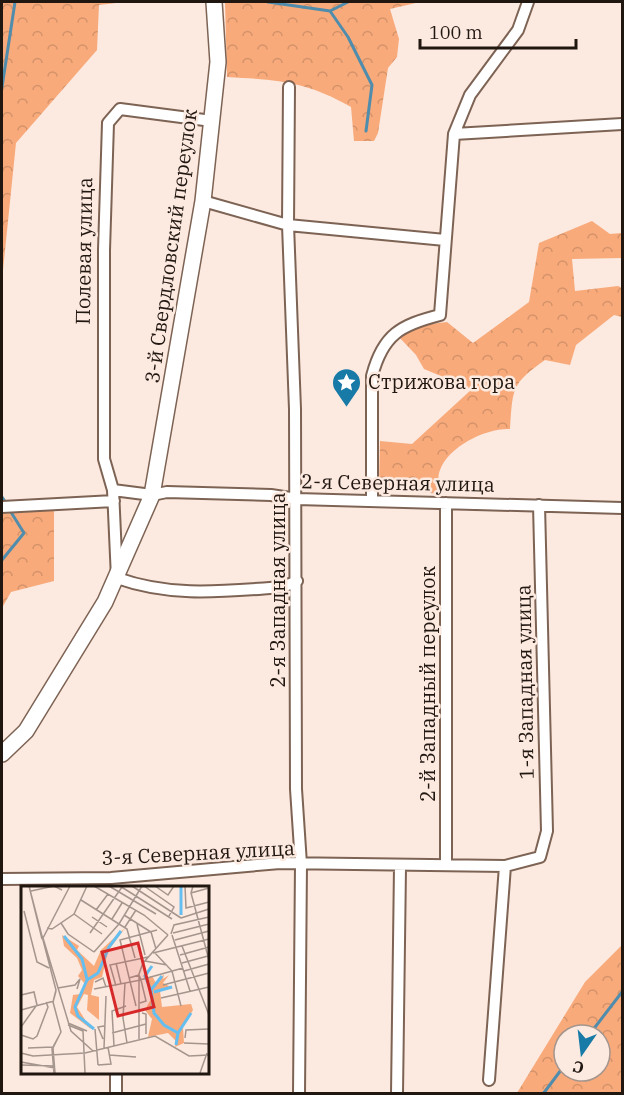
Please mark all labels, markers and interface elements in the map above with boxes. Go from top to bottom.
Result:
scale bar [420,12,576,50]
text: 100 m [429,21,483,44]
street label: 3-й Свердловский переулок [138,107,203,385]
street label: Полевая улица [69,177,98,325]
place icon: Стрижова гора [331,366,363,408]
place label: Стрижова гора [368,368,515,395]
street label: 2-я Северная улица [301,467,495,498]
street label: 2-я Западная улица [264,492,291,688]
street label: 2-й Западный переулок [414,566,441,802]
street label: 1-я Западная улица [509,584,540,780]
street label: 3-я Северная улица [101,834,295,871]
inset map [21,886,208,1074]
north arrow [552,1023,612,1083]
text: С [571,1057,586,1079]

